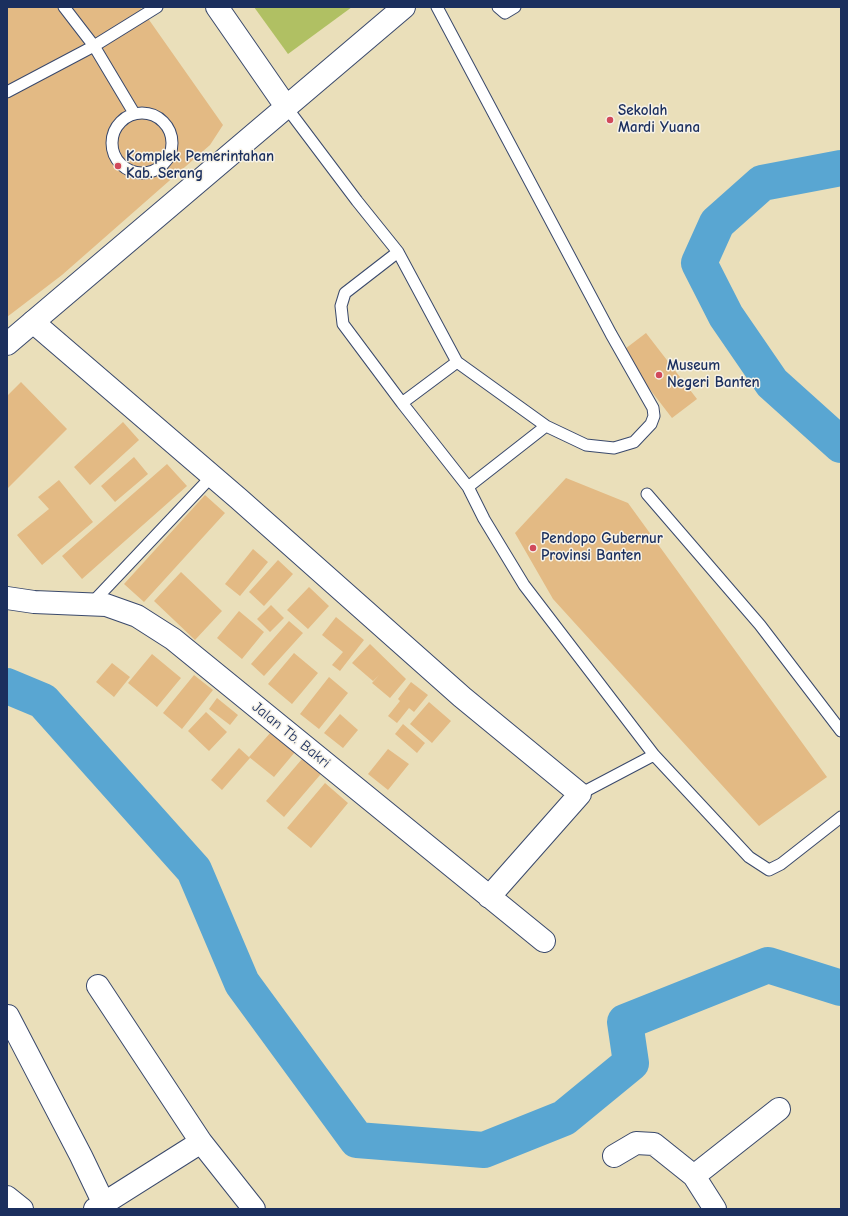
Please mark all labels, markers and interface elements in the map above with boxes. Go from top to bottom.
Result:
place label: Sekolah Mardi Yuana [618,102,700,137]
marker: Sekolah Mardi Yuana [605,115,615,125]
place label: Komplek Pemerintahan Kab. Serang [126,148,274,183]
marker: Komplek Pemerintahan Kab. Serang [113,161,123,171]
place label: Museum Negeri Banten [667,357,760,392]
marker: Museum Negeri Banten [654,370,664,380]
place label: Pendopo Gubernur Provinsi Banten [541,530,663,565]
marker: Pendopo Gubernur Provinsi Banten [528,543,538,553]
street label: Jalan Tb. Bakri [248,698,334,772]

